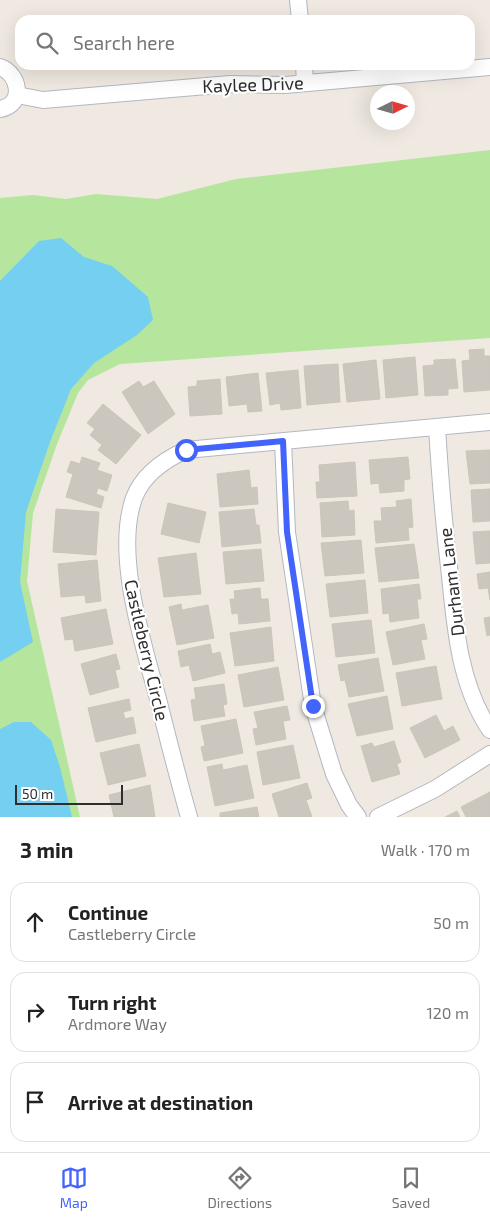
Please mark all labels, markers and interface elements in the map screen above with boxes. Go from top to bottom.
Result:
search box [15,15,475,70]
icon: search [33,29,61,57]
text: Search here [73,31,175,54]
street label: Kaylee Drive [202,71,304,97]
north arrow [370,85,415,130]
route start [175,439,198,462]
street label: Durham Lane [433,527,469,637]
street label: Castleberry Circle [120,577,174,723]
route end [302,695,325,718]
scale bar [15,782,122,805]
text: 50 m [22,785,53,802]
text: 3 min [20,837,73,862]
text: Walk · 170 m [381,840,470,859]
text: Continue [68,901,148,924]
icon: ahead [21,908,49,936]
text: 50 m [433,913,469,932]
text: Castleberry Circle [68,924,196,943]
text: Turn right [68,991,156,1014]
icon: right [21,998,49,1026]
text: 120 m [426,1003,469,1022]
text: Ardmore Way [68,1014,167,1033]
icon: arrive [21,1088,49,1116]
text: Arrive at destination [68,1091,253,1114]
tab: Map [60,1164,88,1211]
tab: Directions [208,1164,272,1211]
tab: Saved [392,1164,430,1211]

